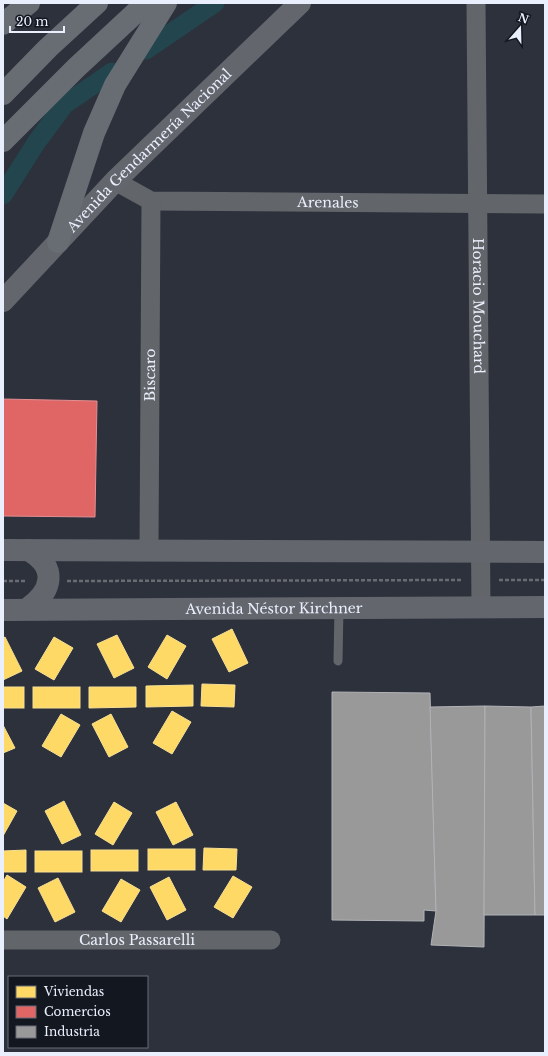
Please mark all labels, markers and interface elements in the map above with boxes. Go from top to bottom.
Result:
scale bar [10,8,64,34]
north arrow [500,8,540,48]
text: N [516,10,531,27]
text: 20 m [16,14,48,29]
street label: Avenida Gendarmería Nacional [62,64,236,237]
street label: Arenales [296,193,359,212]
street label: Horacio Mouchard [469,238,488,375]
street label: Biscaro [141,349,159,401]
street label: Avenida Néstor Kirchner [184,599,363,618]
street label: Carlos Passarelli [79,931,195,949]
legend [8,976,148,1048]
text: Viviendas [43,984,104,999]
text: Comercios [44,1004,111,1019]
text: Industria [44,1024,100,1039]

